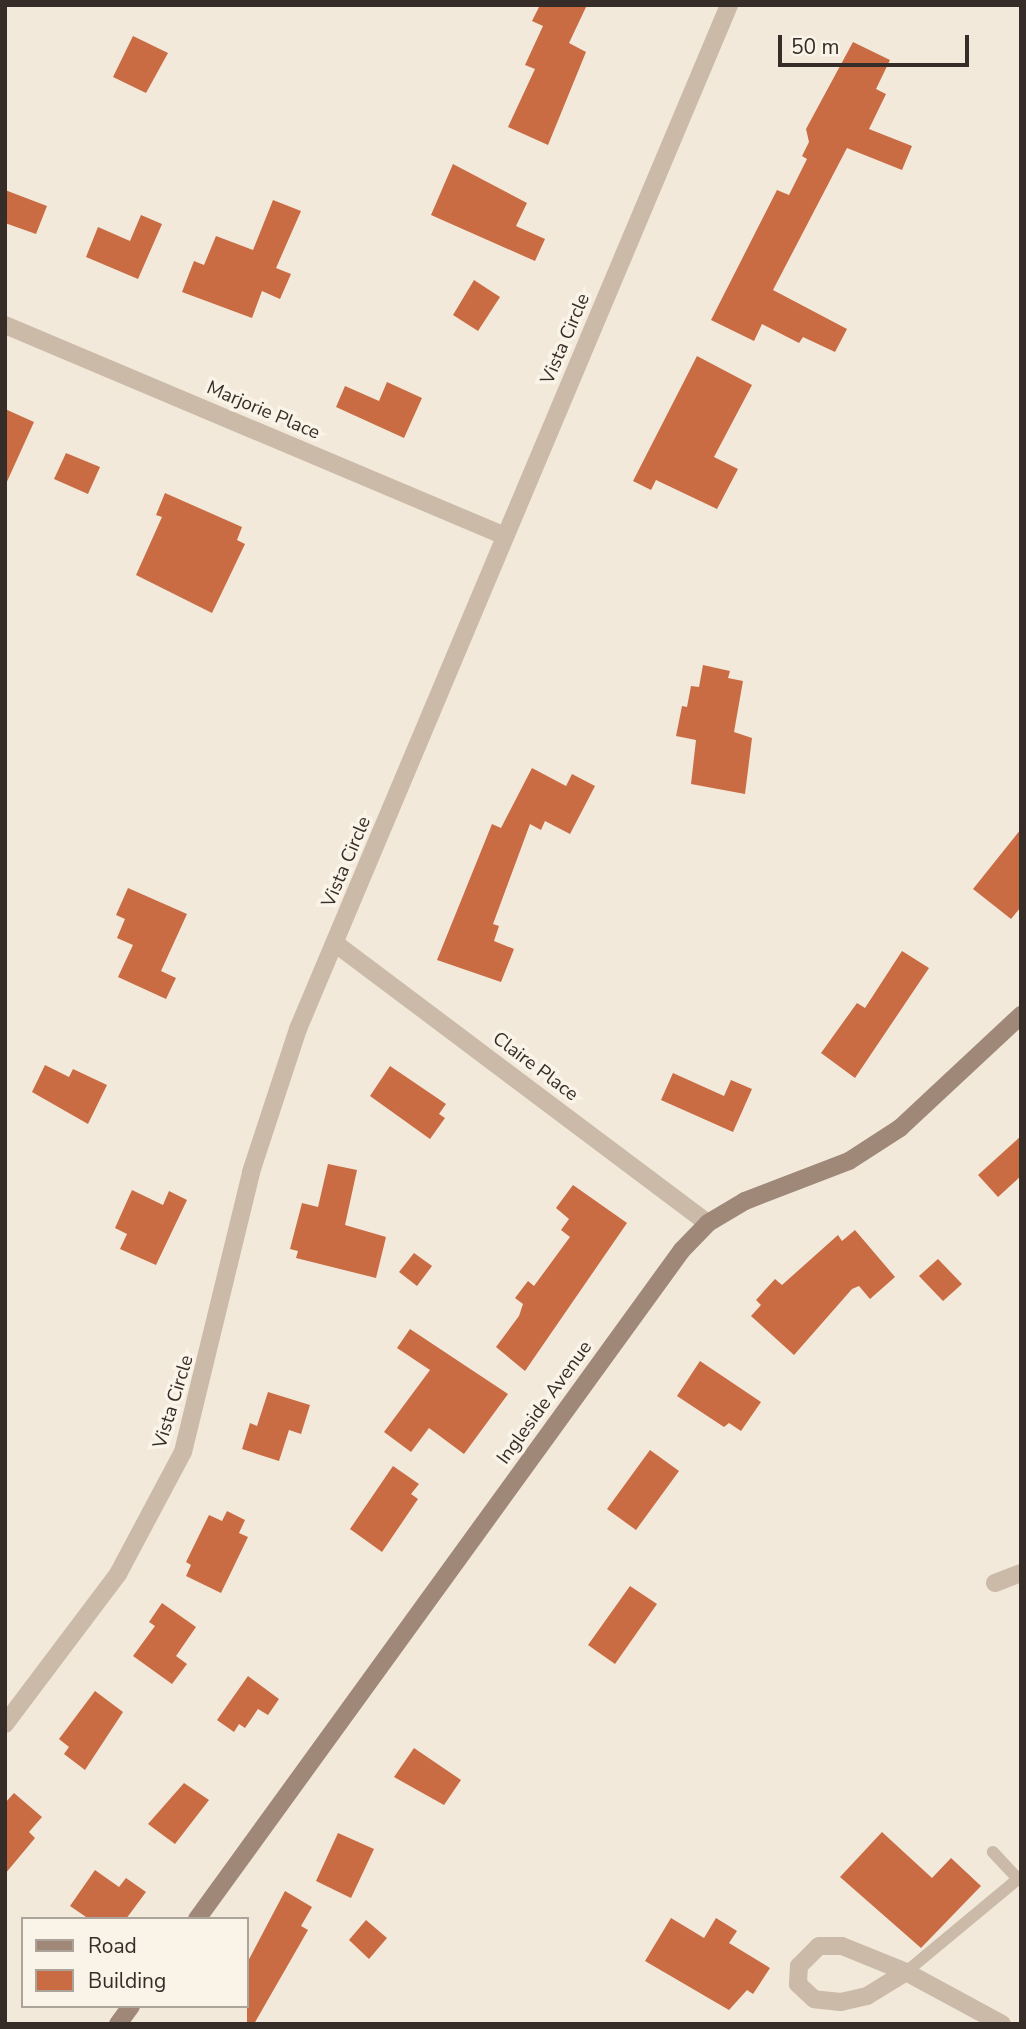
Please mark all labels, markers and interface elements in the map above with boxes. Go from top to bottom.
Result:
scale bar [781,21,972,65]
text: 50 m [791,33,840,61]
street label: Vista Circle [537,290,595,388]
street label: Marjorie Place [203,377,323,445]
street label: Vista Circle [318,813,376,911]
street label: Claire Place [488,1028,582,1106]
street label: Ingleside Avenue [493,1337,597,1469]
street label: Vista Circle [149,1353,199,1451]
legend [21,1917,248,2008]
text: Road [88,1932,137,1960]
text: Building [88,1967,166,1995]

